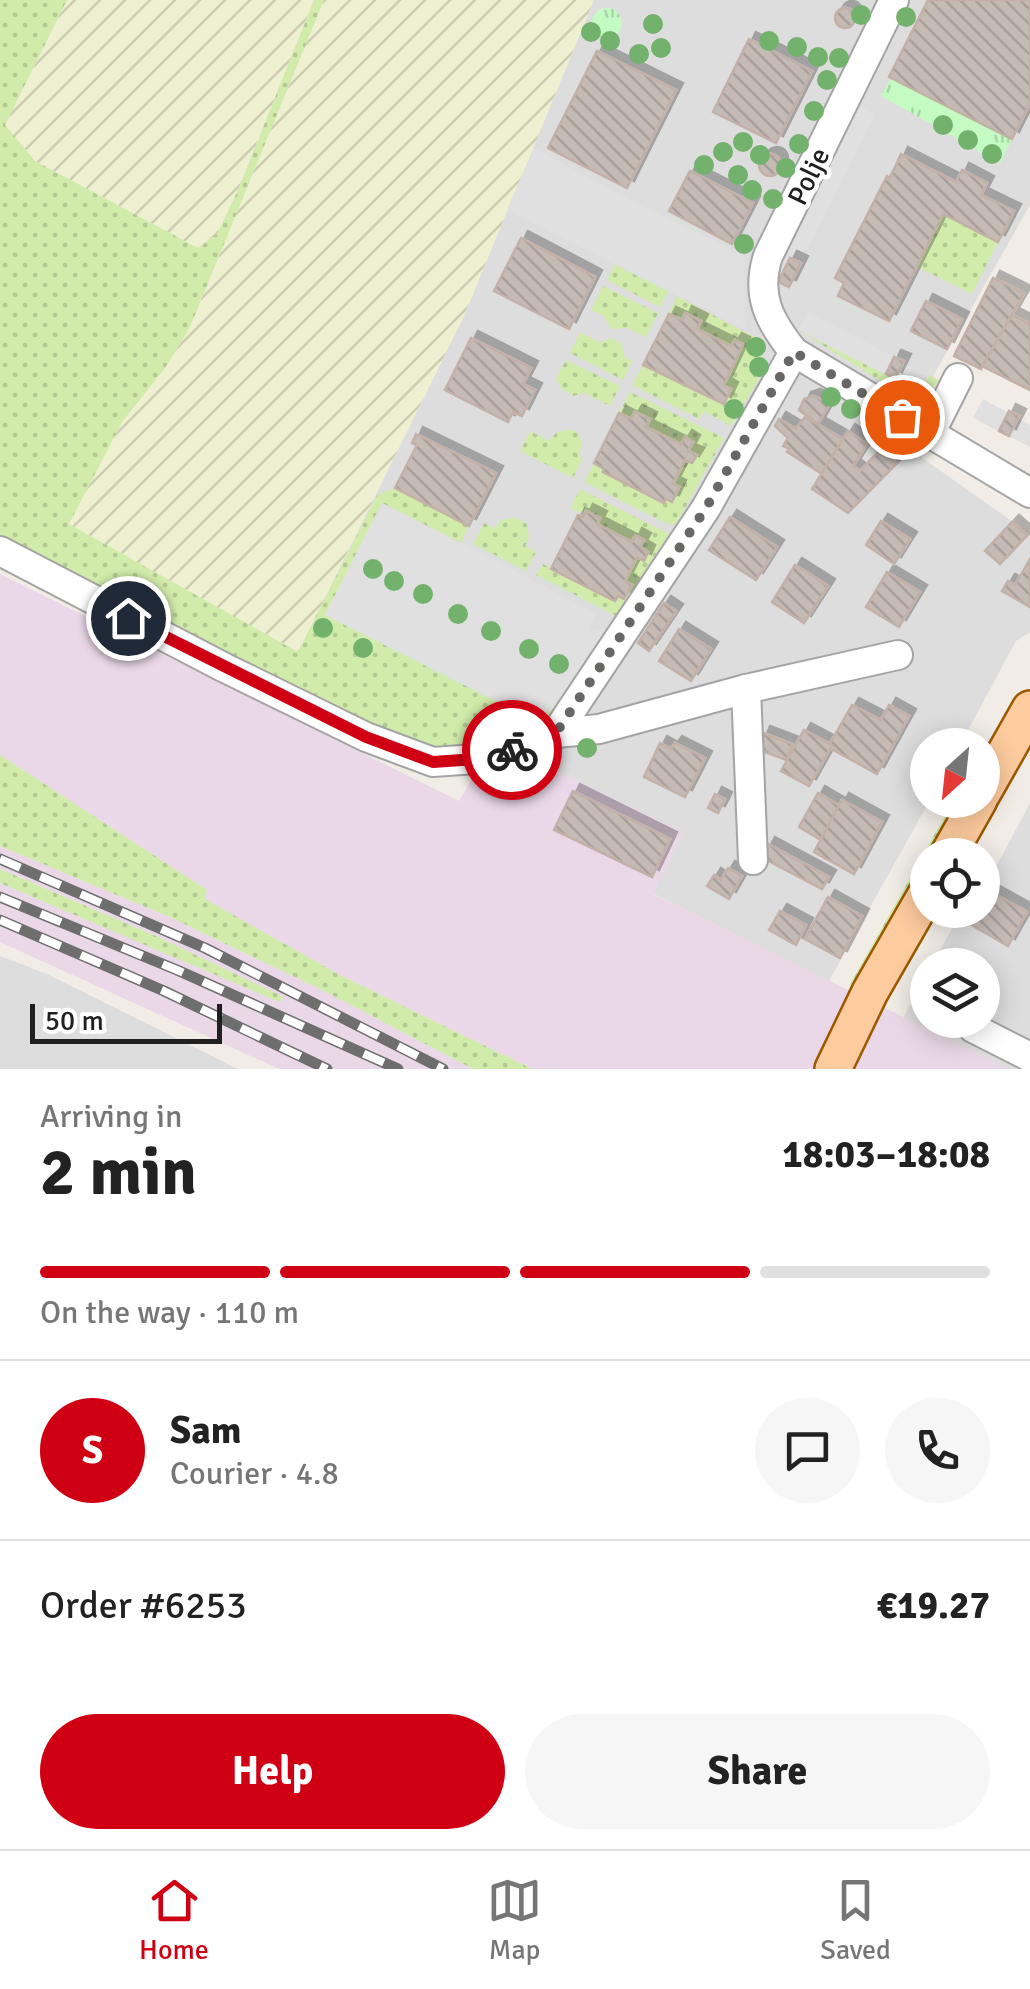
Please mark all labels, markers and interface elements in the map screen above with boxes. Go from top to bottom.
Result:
street label: Polje [781,142,837,211]
pin [860,375,945,460]
icon: bag [875,390,930,445]
pin [86,576,171,661]
icon: home [101,591,156,646]
courier [462,700,562,800]
icon: bike [485,723,540,778]
north arrow [910,728,1000,818]
map controls [910,728,1000,1038]
button: locate [910,838,1000,928]
button: layers [910,948,1000,1038]
scale bar [30,999,222,1044]
text: 50 m [45,1004,104,1038]
text: Arriving in [40,1097,182,1136]
text: 18:03–18:08 [782,1131,990,1178]
text: 2 min [40,1133,197,1213]
text: On the way · 110 m [40,1293,299,1332]
button: chat [755,1398,860,1503]
button: phone [885,1398,990,1503]
text: Sam [170,1407,241,1454]
text: S [82,1427,103,1474]
text: Courier · 4.8 [170,1454,339,1493]
text: Order #6253 [40,1582,247,1629]
text: €19.27 [877,1582,990,1629]
button: Help [40,1714,505,1829]
button: Share [525,1714,990,1829]
tab: Home [139,1873,209,1967]
tab: Map [487,1873,542,1967]
tab: Saved [820,1873,891,1967]

